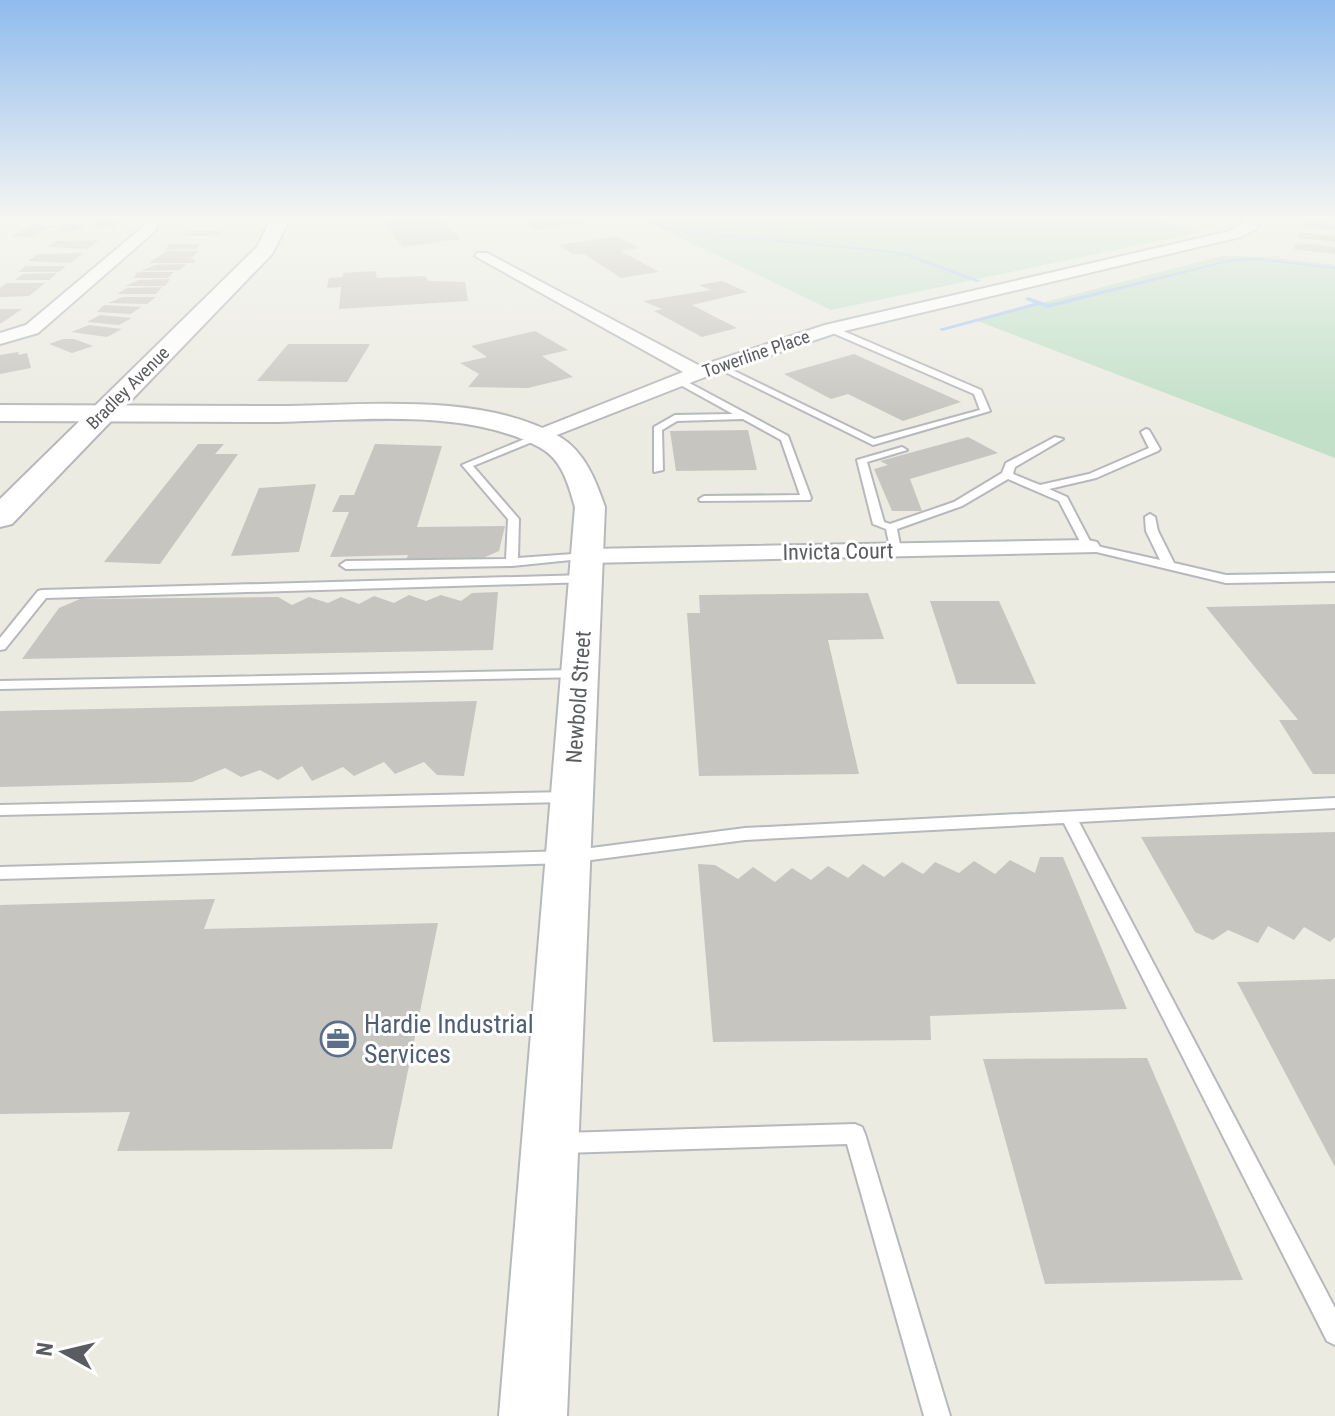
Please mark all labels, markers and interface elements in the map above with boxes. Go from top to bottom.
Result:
street label: Towerline Place [699,325,812,382]
street label: Bradley Avenue [82,342,173,433]
street label: Invicta Court [782,538,894,565]
street label: Newbold Street [561,630,596,764]
place label: Hardie Industrial Services [364,1009,534,1069]
office icon: Hardie Industrial Services [319,1020,357,1058]
north arrow [24,1312,104,1392]
text: N [31,1341,58,1358]

